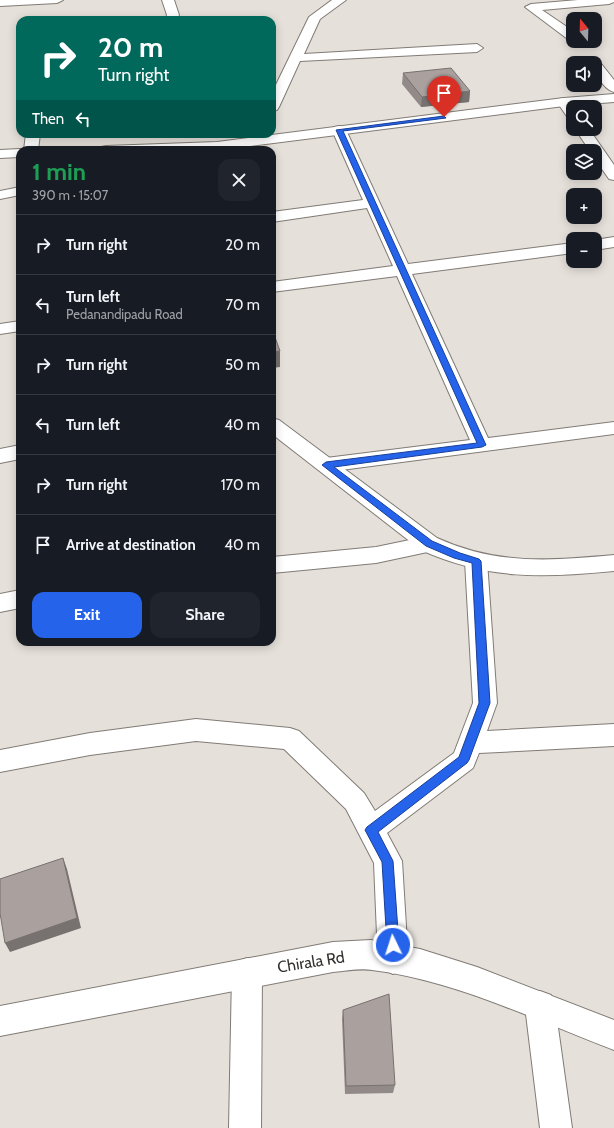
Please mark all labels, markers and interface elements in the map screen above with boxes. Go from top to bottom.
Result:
north arrow [566,12,602,48]
map controls [566,12,602,268]
text: 20 m [98,30,163,64]
icon: right [32,32,84,84]
button: sound [566,56,602,92]
text: Turn right [98,64,169,86]
pin [427,76,461,117]
icon: arrive [433,82,455,104]
button: search [566,100,602,136]
icon: left [72,108,94,130]
text: Then [32,110,64,128]
button: layers [566,144,602,180]
text: 1 min [32,157,86,186]
button: close [218,159,260,201]
text: 390 m · 15:07 [32,187,108,203]
button: + [566,188,602,224]
button: − [566,232,602,268]
icon: right [32,234,54,256]
text: Turn right [66,236,127,254]
text: 20 m [225,236,260,254]
text: Turn left [66,288,120,306]
icon: left [32,294,54,316]
text: 70 m [226,296,260,314]
text: Pedanandipadu Road [66,306,183,322]
icon: right [32,354,54,376]
text: Turn right [66,356,127,374]
text: 50 m [225,356,260,374]
icon: left [32,414,54,436]
text: Turn left [66,416,120,434]
text: 40 m [224,416,260,434]
icon: right [32,474,54,496]
text: Turn right [66,476,127,494]
text: 170 m [221,476,260,494]
icon: arrive [32,534,54,556]
text: Arrive at destination [66,536,196,554]
text: 40 m [224,536,260,554]
button: Exit [32,592,142,638]
button: Share [150,592,260,638]
position arrow [372,924,414,966]
street label: Chirala Rd [276,947,346,977]

